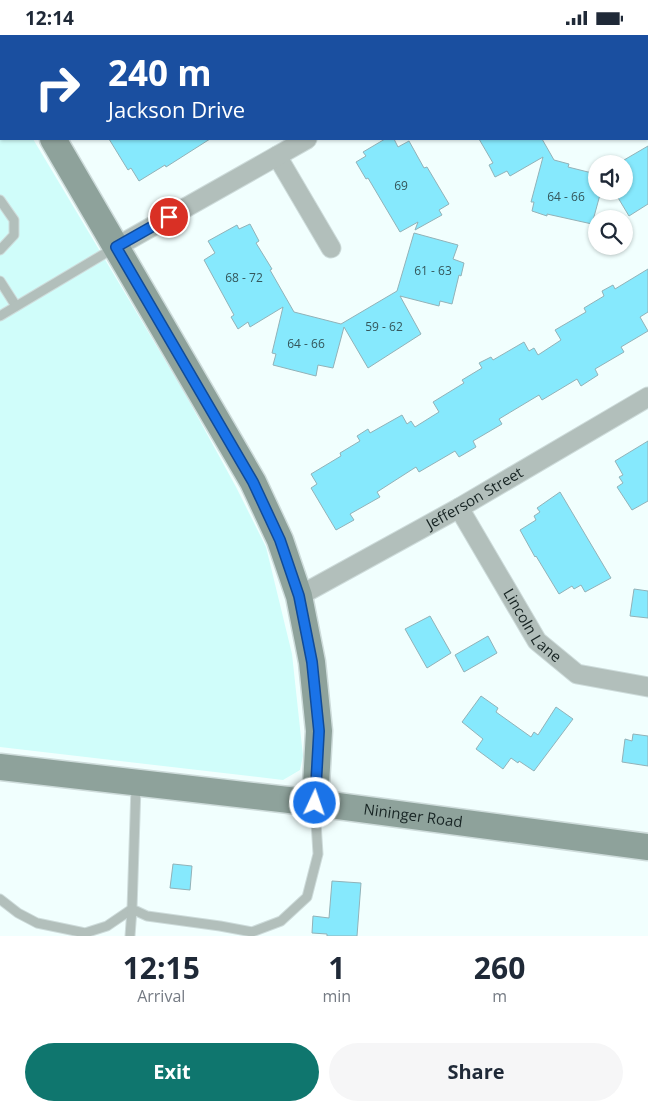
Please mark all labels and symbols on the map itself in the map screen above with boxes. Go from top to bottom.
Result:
house number: 69 [394,177,408,194]
house number: 64 - 66 [547,188,585,205]
pin [148,196,190,238]
house number: 61 - 63 [414,262,452,279]
house number: 68 - 72 [225,269,263,286]
house number: 59 - 62 [365,318,403,335]
house number: 64 - 66 [287,335,325,352]
street label: Jefferson Street [421,462,526,534]
street label: Lincoln Lane [499,584,566,666]
position arrow [288,776,340,828]
street label: Nininger Road [362,799,464,831]

